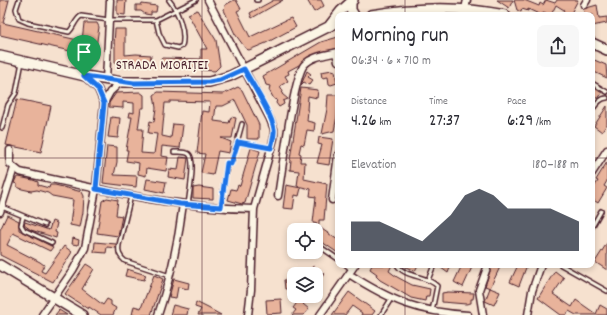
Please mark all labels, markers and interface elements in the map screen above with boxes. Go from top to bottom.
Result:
text: Morning run [351,21,449,52]
button: share [537,25,579,67]
pin [67,35,101,76]
icon: arrive [73,41,95,63]
text: 06:34 · 6 × 710 m [351,52,431,71]
street label: STRADA MIORIȚEI [116,56,209,76]
text: Distance [351,94,387,110]
text: Time [429,94,448,110]
text: Pace [507,94,526,110]
text: 4.26 [351,110,377,134]
text: 27:37 [429,110,460,134]
text: 6:29 [507,110,533,134]
text: km [377,115,391,131]
text: /km [533,115,551,131]
text: Elevation [351,156,396,175]
text: 180–188 m [532,156,579,175]
map controls [287,223,323,303]
button: locate [287,223,323,259]
button: layers [287,267,323,303]

